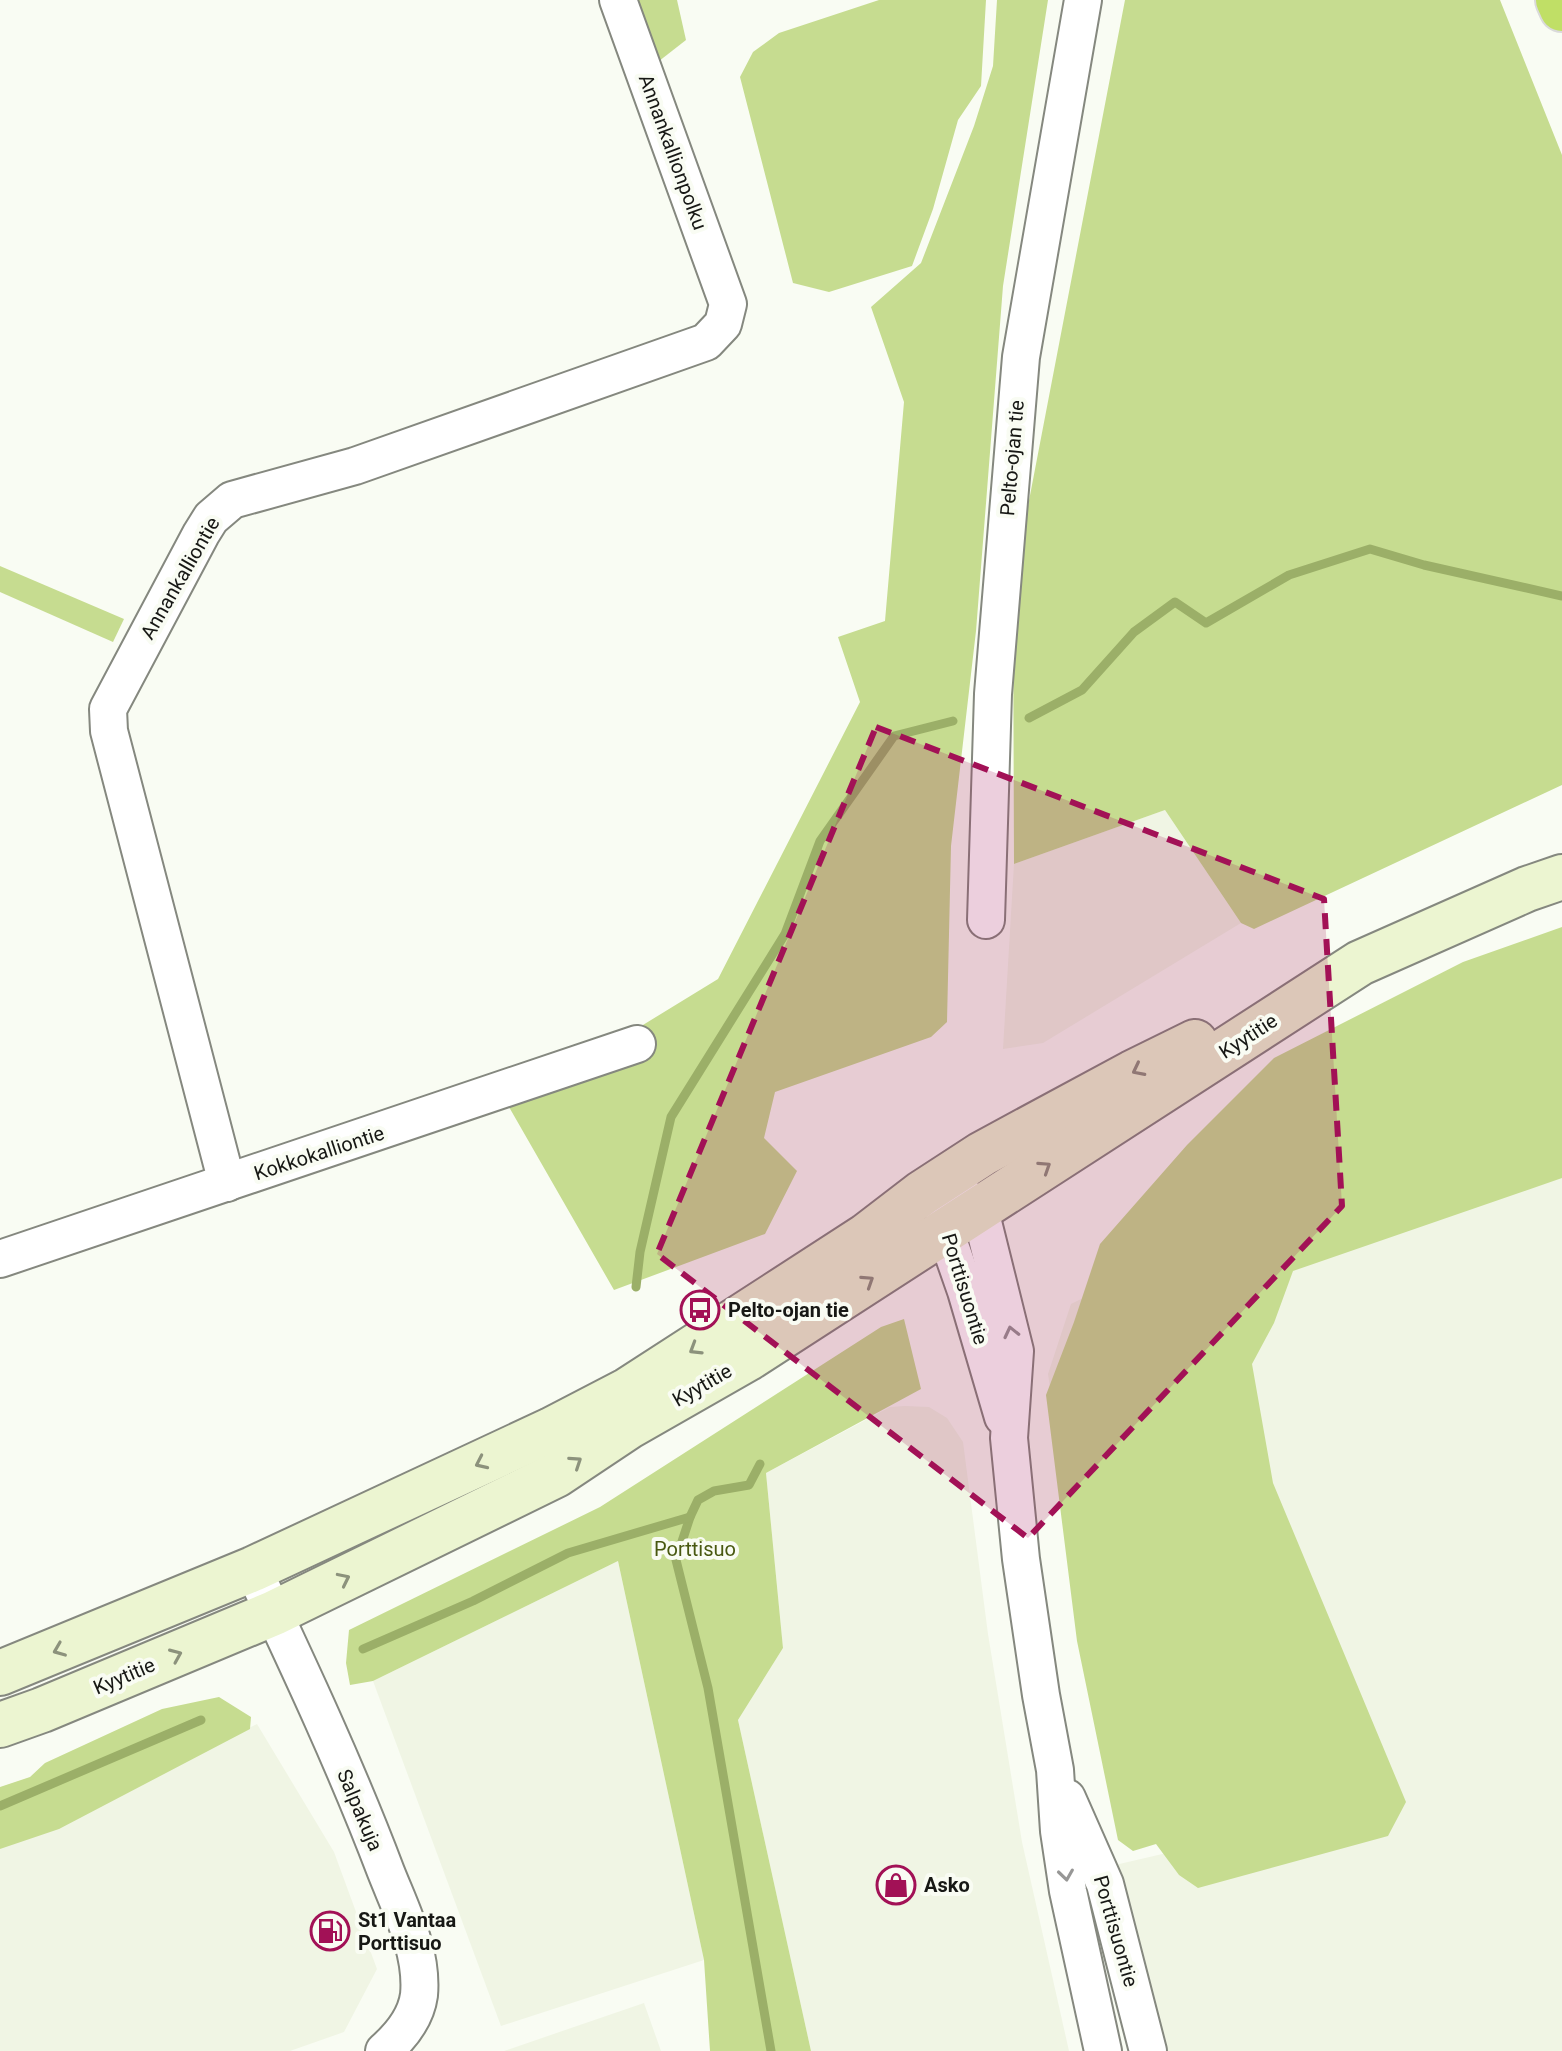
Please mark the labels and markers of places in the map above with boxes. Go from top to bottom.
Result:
bus stop icon: Pelto-ojan tie [679,1289,721,1331]
place label: Pelto-ojan tie [728,1298,849,1322]
shop icon: Asko [875,1864,917,1906]
place label: Asko [924,1873,970,1897]
place label: St1 Vantaa Porttisuo [358,1908,457,1955]
fuel station icon: St1 Vantaa Porttisuo [309,1910,351,1952]

